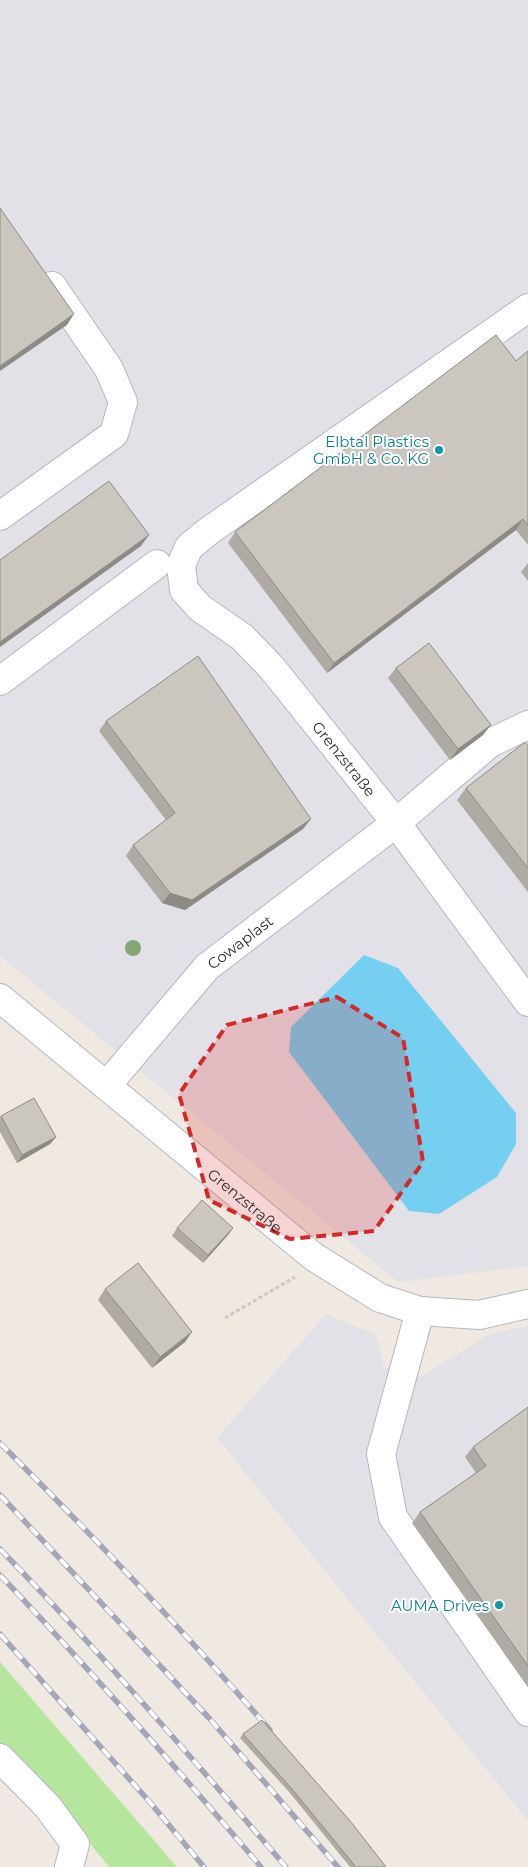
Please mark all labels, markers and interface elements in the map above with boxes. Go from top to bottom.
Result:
place label: Elbtal Plastics GmbH & Co. KG [313,432,429,468]
marker: Elbtal Plastics GmbH & Co. KG [433,444,445,456]
street label: Grenzstraße [309,717,380,800]
street label: Cowaplast [203,911,277,973]
street label: Grenzstraße [204,1164,286,1237]
place label: AUMA Drives [391,1596,489,1615]
marker: AUMA Drives [493,1599,505,1611]

